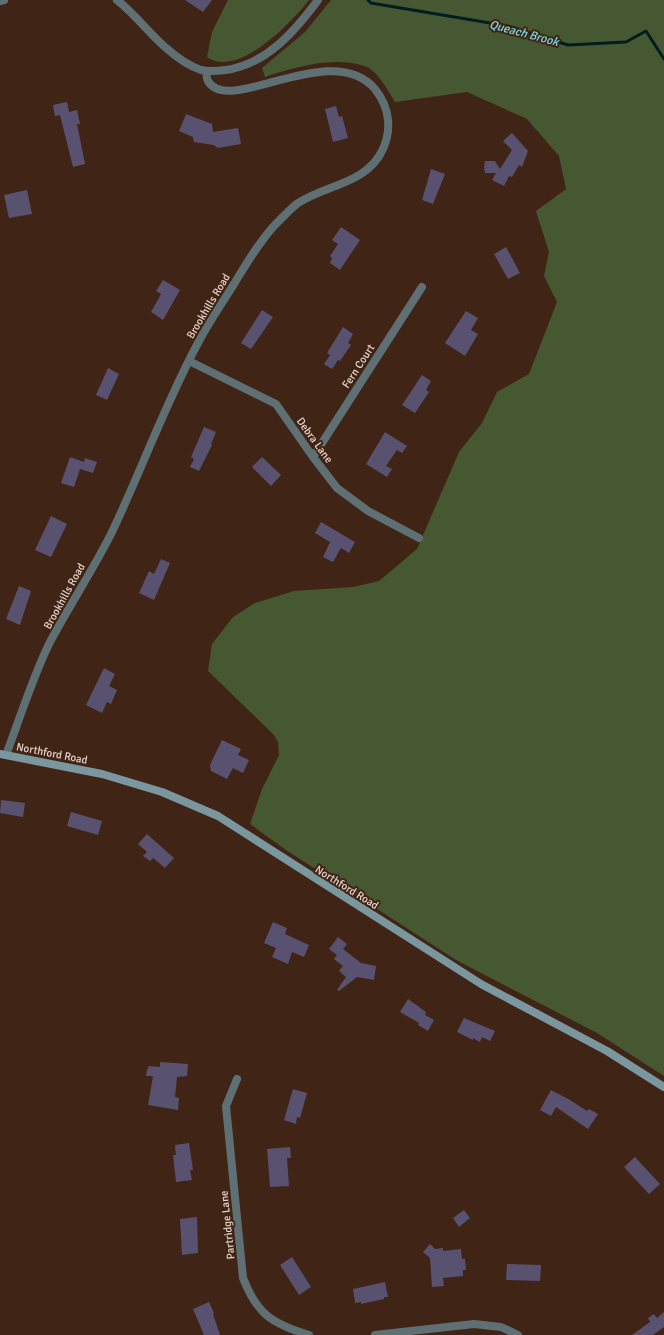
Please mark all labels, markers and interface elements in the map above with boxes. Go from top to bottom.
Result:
water label: Queach Brook [488,17,561,50]
street label: Brookhills Road [184,271,233,341]
street label: Fern Court [339,342,378,391]
street label: Debra Lane [294,415,335,466]
street label: Brookhills Road [41,561,88,631]
street label: Northford Road [15,740,89,767]
street label: Northford Road [313,863,381,912]
street label: Partridge Lane [217,1190,238,1260]

